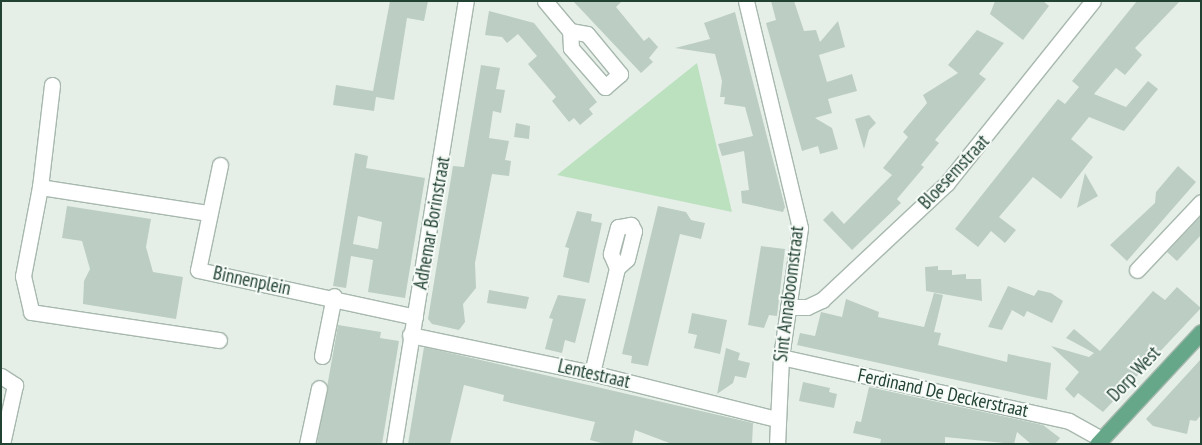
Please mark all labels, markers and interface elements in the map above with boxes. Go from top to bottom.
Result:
street label: Bloesemstraat [914,130,994,214]
street label: Adhemar Borinstraat [409,155,455,291]
street label: Sint Annaboomstraat [769,224,809,364]
street label: Binnenplein [211,262,293,300]
street label: Dorp West [1103,342,1165,406]
street label: Lentestraat [556,355,632,393]
street label: Ferdinand De Deckerstraat [856,364,1030,422]

